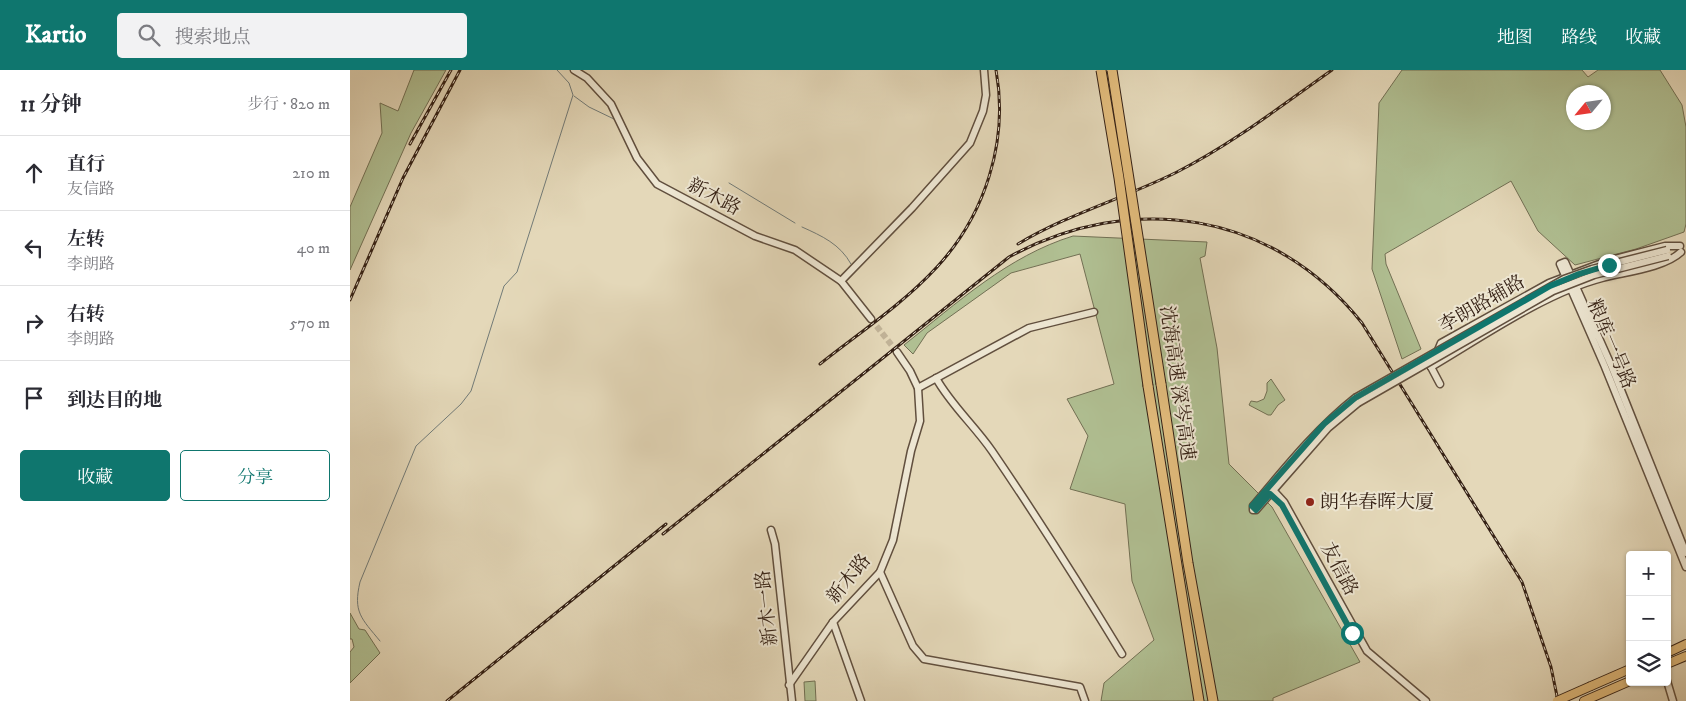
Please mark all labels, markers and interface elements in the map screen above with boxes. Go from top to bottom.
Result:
search box [117,13,467,58]
text: Kartio [25,20,87,50]
icon: search [135,21,163,49]
text: 搜索地点 [175,26,251,49]
text: 地图 [1497,27,1533,49]
text: 路线 [1561,27,1597,49]
text: 收藏 [1625,27,1661,49]
north arrow [1566,85,1611,130]
text: 11 分钟 [20,92,82,118]
text: 步行 · 820 m [247,94,330,114]
text: 直行 [67,153,105,176]
icon: ahead [20,159,48,187]
text: 210 m [292,163,330,183]
street label: 新木路 [683,173,745,221]
text: 友信路 [67,179,115,199]
text: 左转 [67,228,105,251]
icon: left [20,234,48,262]
text: 40 m [297,238,330,258]
text: 李朗路 [67,254,115,274]
route end [1598,254,1621,277]
street label: 李朗路辅路 [1435,270,1529,338]
street label: 粮库一号路 [1582,296,1640,392]
text: 右转 [67,303,105,326]
street label: 沈海高速 深岑高速 [1155,304,1199,462]
icon: right [20,309,48,337]
text: 570 m [290,313,330,333]
text: 李朗路 [67,329,115,349]
icon: arrive [20,384,48,412]
text: 到达目的地 [67,389,162,412]
button: 收藏 [20,450,170,501]
button: 分享 [180,450,330,501]
place label: 朗华春晖大厦 [1320,491,1434,514]
marker: 朗华春晖大厦 [1304,496,1316,508]
street label: 友信路 [1315,538,1363,600]
street label: 新木路 [822,550,876,608]
map controls [1626,551,1671,686]
button: + [1626,551,1671,596]
street label: 新木一路 [752,569,782,647]
button: − [1626,596,1671,641]
route start [1341,622,1364,645]
button: layers [1626,641,1671,686]

